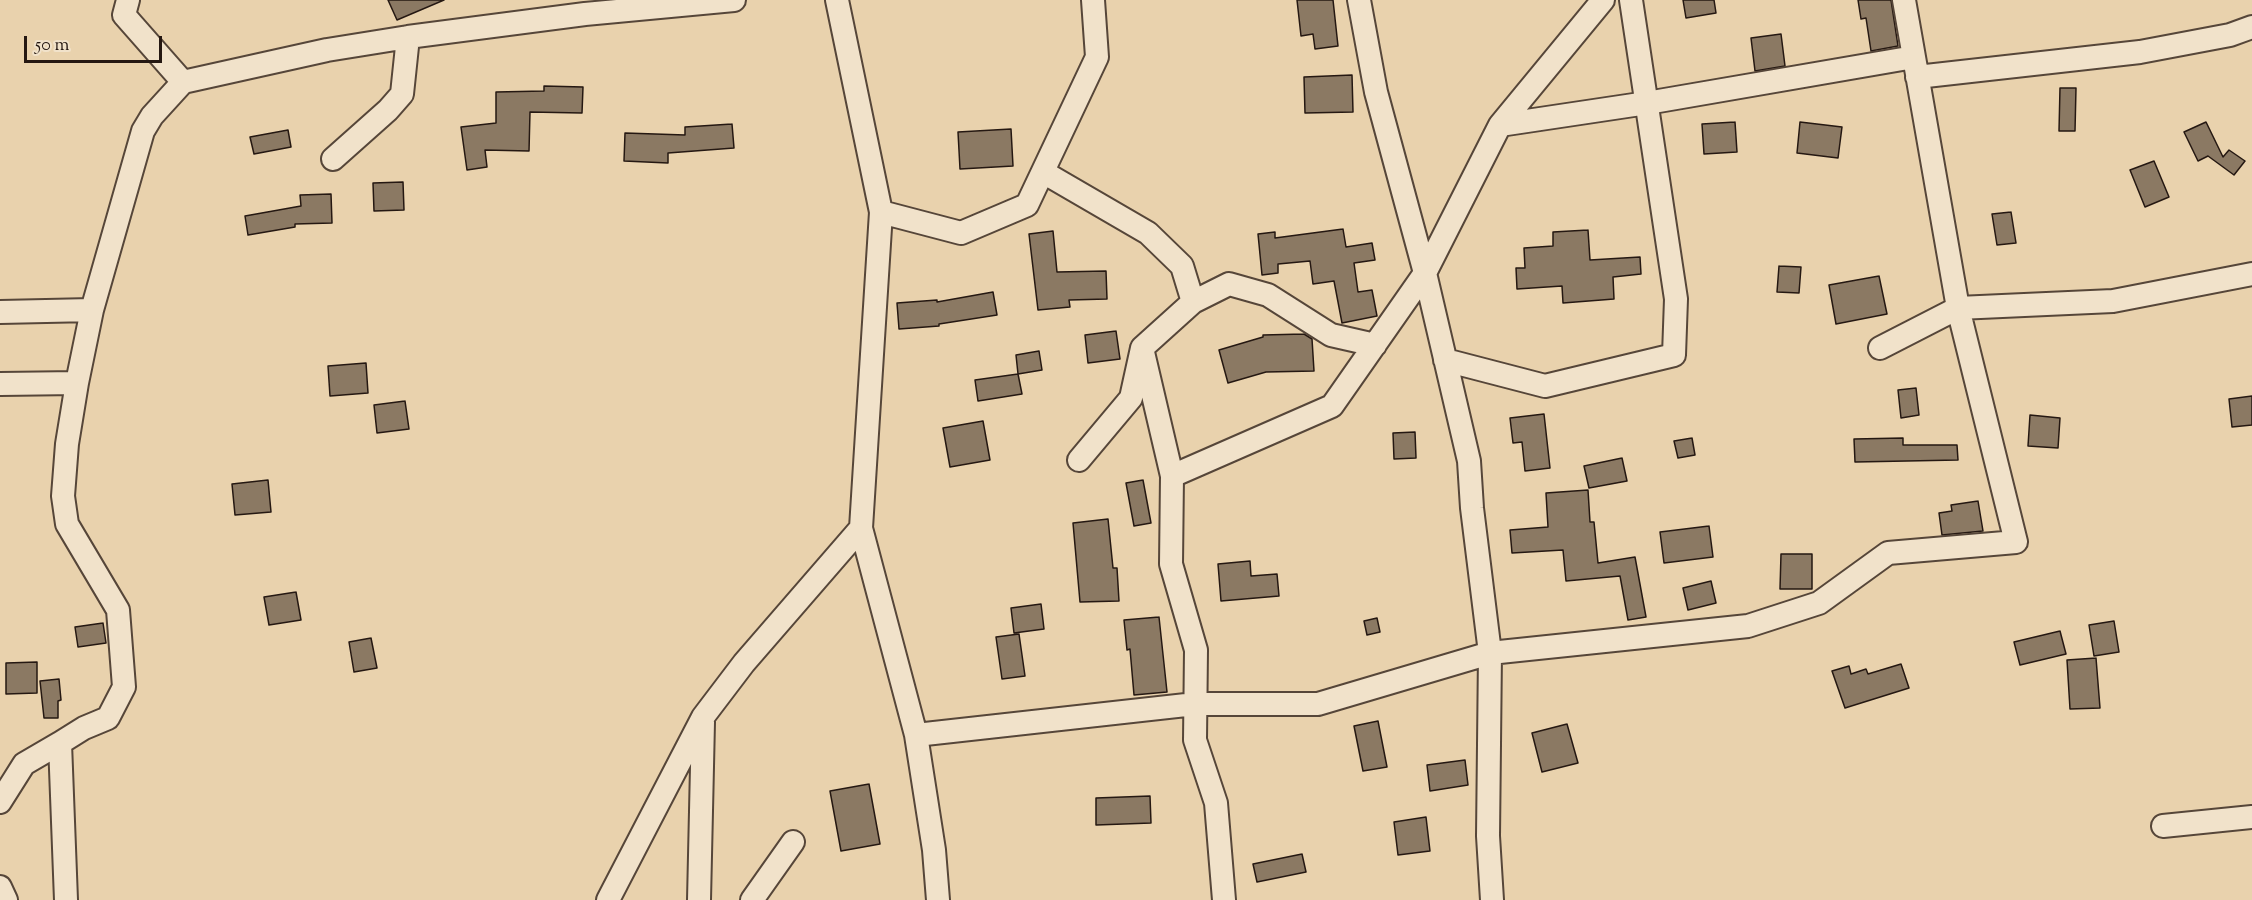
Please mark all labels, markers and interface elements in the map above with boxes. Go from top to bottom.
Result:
scale bar [27,24,165,62]
text: 50 m [35,33,69,59]

